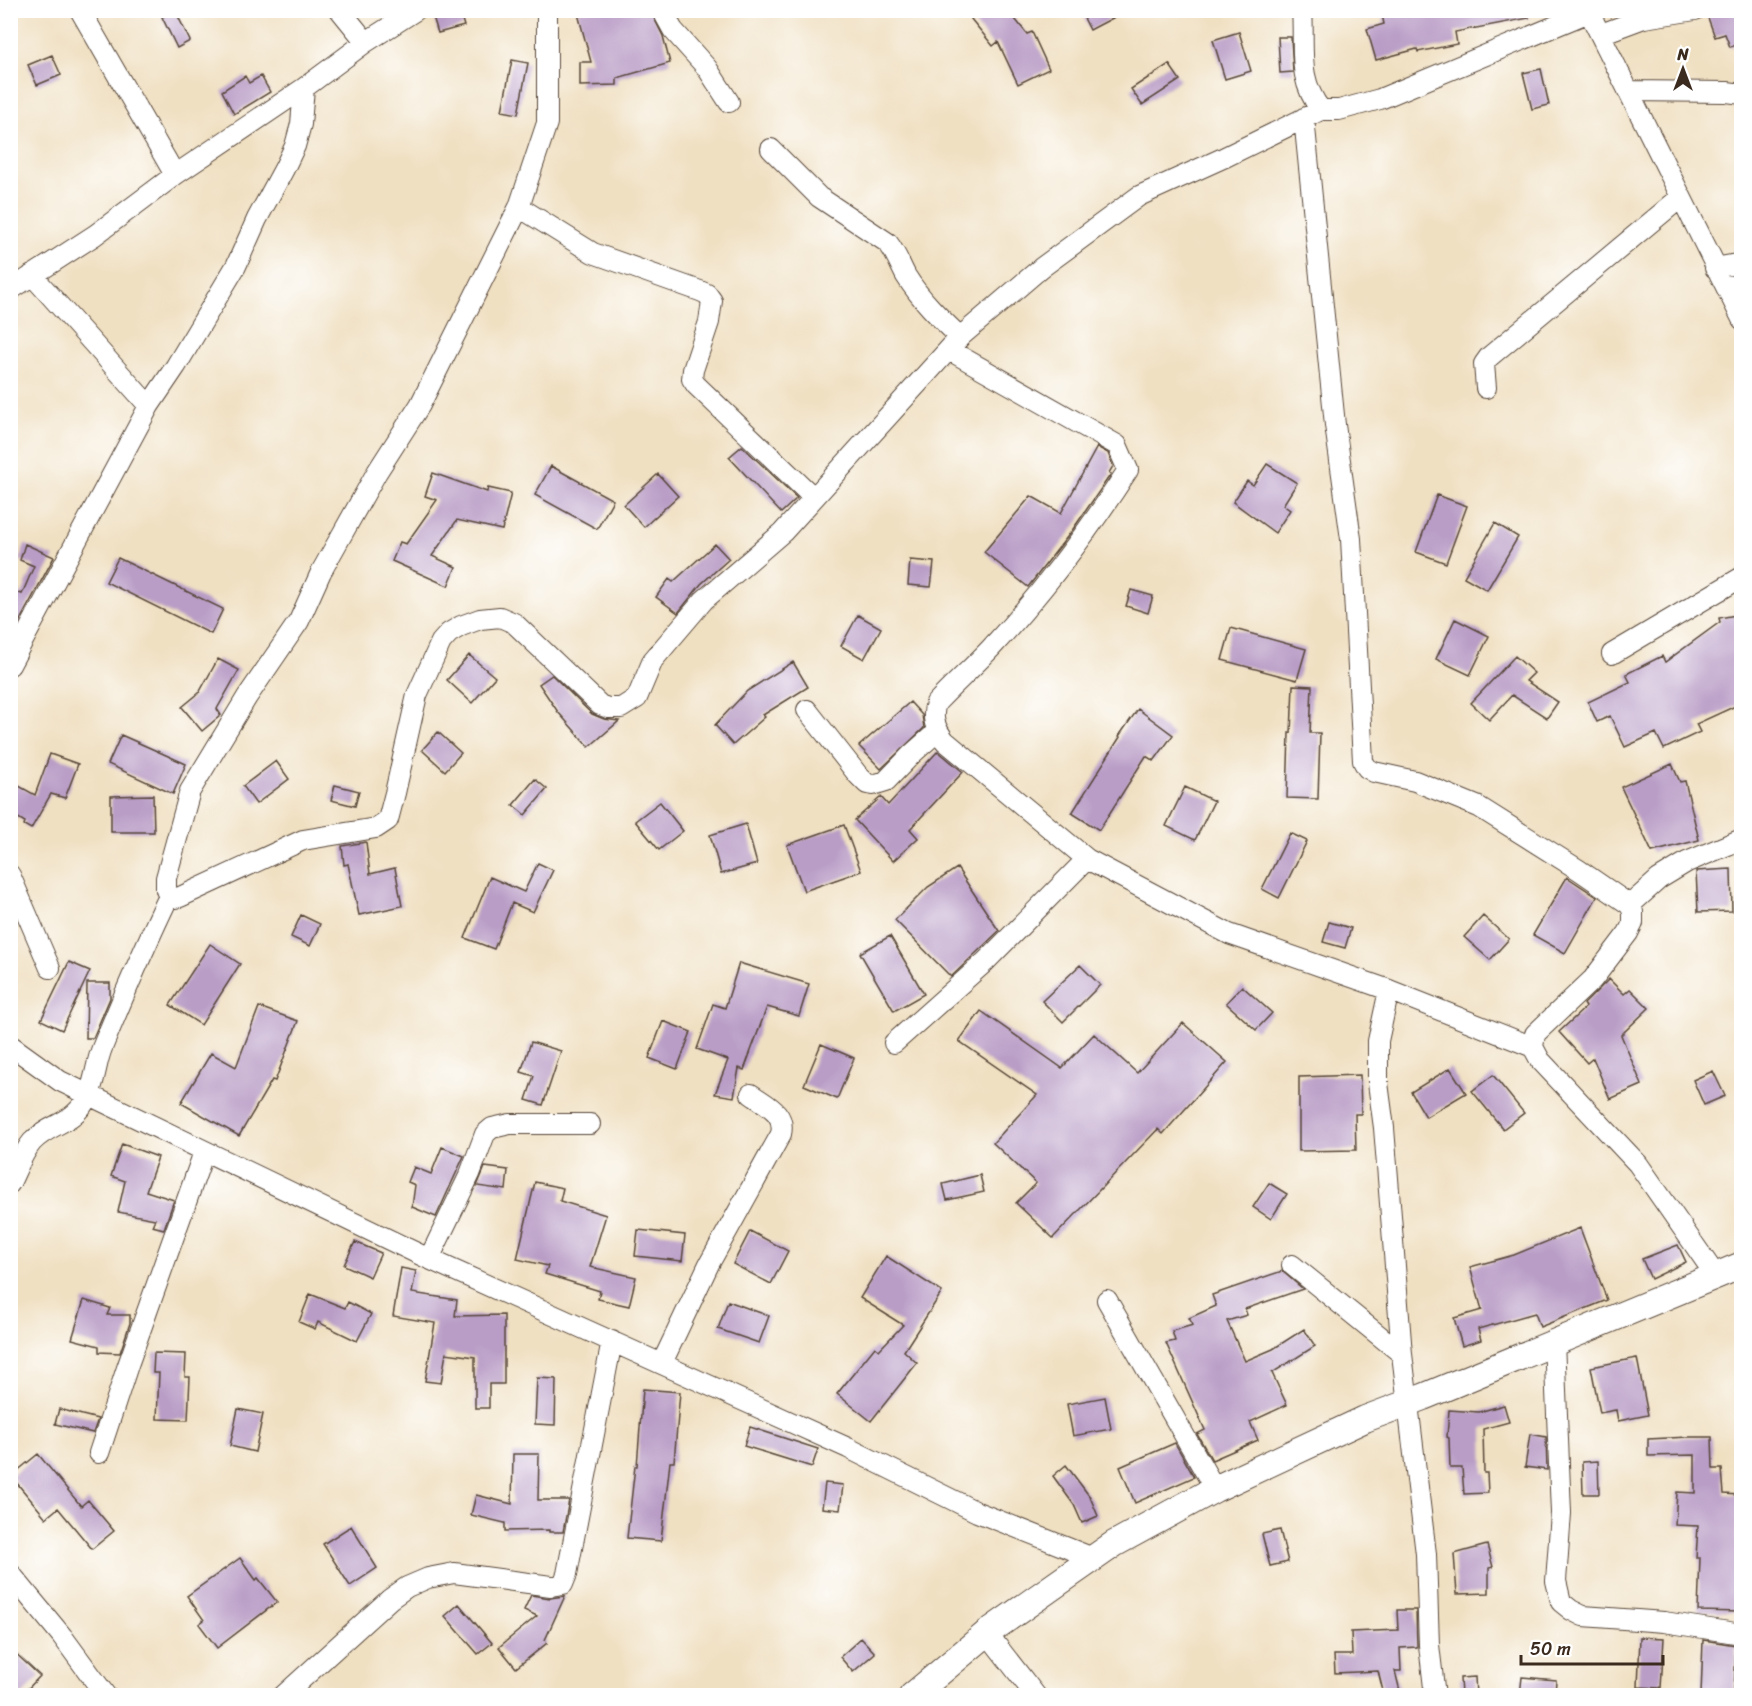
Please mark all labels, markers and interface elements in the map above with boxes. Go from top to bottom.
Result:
north arrow [1653,39,1713,99]
text: N [1676,40,1689,69]
scale bar [1521,1628,1664,1666]
text: 50 m [1530,1633,1571,1665]

